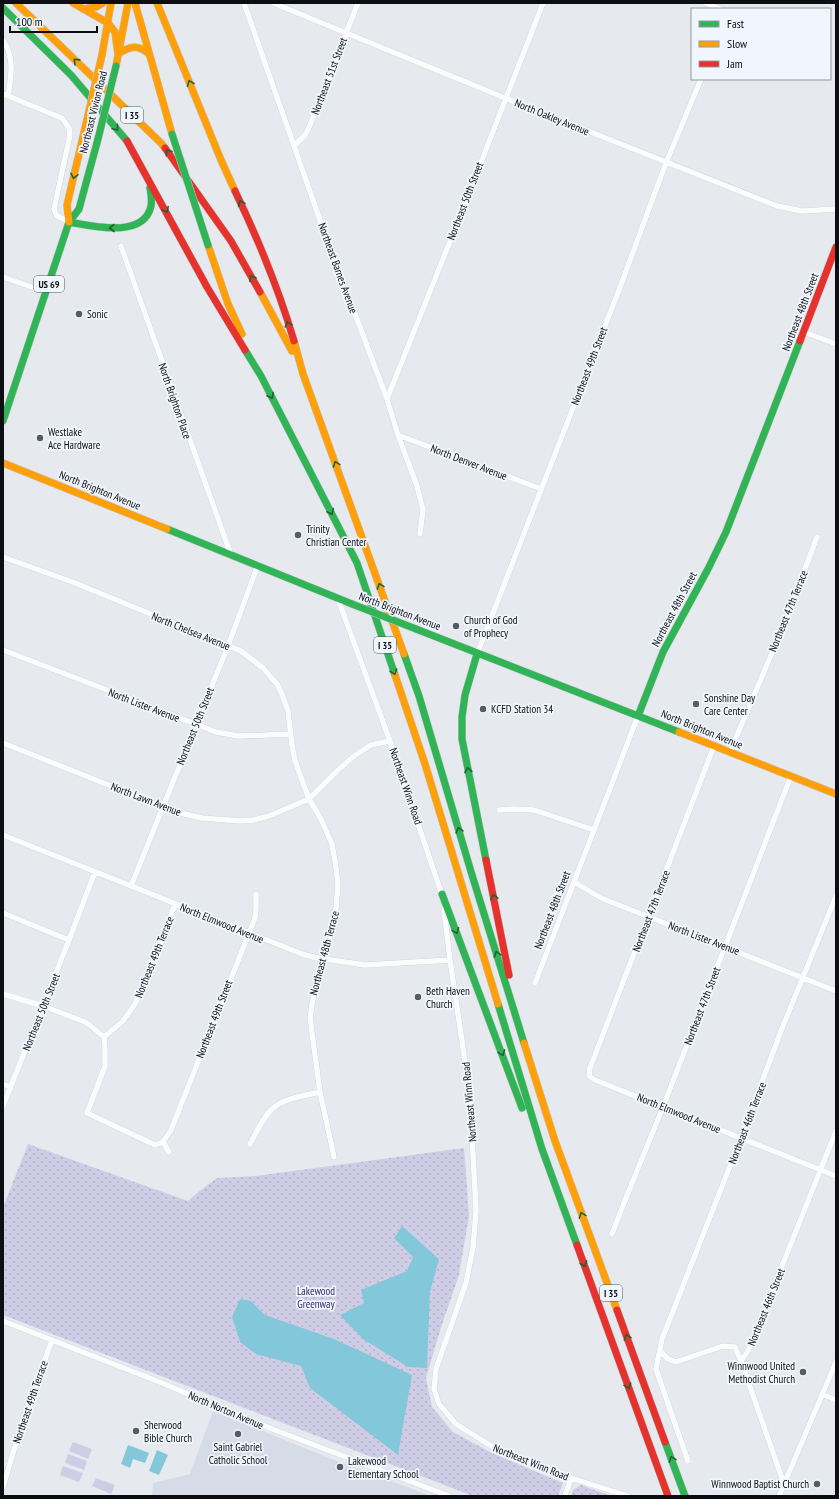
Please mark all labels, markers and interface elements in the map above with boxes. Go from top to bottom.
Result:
scale bar [10,8,97,34]
legend [691,8,831,80]
text: 100 m [16,14,43,29]
text: Fast [727,16,745,31]
street label: Northeast 51st Street [308,35,350,117]
text: Slow [727,36,748,51]
text: Jam [726,56,743,71]
one-way arrow [73,58,81,65]
street label: Northeast Vivion Road [76,69,110,155]
one-way arrow [186,80,194,87]
street label: North Oakley Avenue [513,96,592,139]
road number: I 35 [121,107,143,123]
one-way arrow [111,123,118,131]
one-way arrow [166,150,173,157]
street label: Northeast 50th Street [444,160,486,242]
one-way arrow [70,172,78,179]
one-way arrow [238,199,246,207]
one-way arrow [161,206,168,213]
street label: Northeast Barnes Avenue [315,221,361,316]
one-way arrow [109,224,115,232]
street label: Northeast 48th Street [779,271,821,353]
one-way arrow [250,275,257,282]
road number: US 69 [34,276,64,292]
place label: Sonic [87,307,108,321]
marker: Sonic [74,309,84,319]
one-way arrow [284,320,293,327]
street label: Northeast 49th Street [568,325,610,407]
street label: North Brighton Place [155,361,195,441]
one-way arrow [266,392,274,400]
place label: Westlake Ace Hardware [48,425,101,452]
marker: Westlake Ace Hardware [35,433,45,443]
street label: North Denver Avenue [429,441,510,483]
one-way arrow [332,461,340,468]
street label: North Brighton Avenue [57,467,143,513]
one-way arrow [326,508,334,515]
place label: Trinity Christian Center [306,522,367,549]
marker: Trinity Christian Center [293,530,303,540]
street label: Northeast 47th Terrace [765,568,811,654]
street label: Northeast 48th Street [648,569,700,649]
one-way arrow [376,583,385,590]
street label: North Brighton Avenue [357,589,443,633]
street label: North Chelsea Avenue [150,609,233,653]
place label: Church of God of Prophecy [464,613,518,640]
marker: Church of God of Prophecy [451,621,461,631]
road number: I 35 [374,637,396,653]
one-way arrow [389,668,397,675]
street label: North Lister Avenue [106,685,182,725]
street label: Northeast 50th Street [173,685,217,767]
place label: Sonshine Day Care Center [704,691,756,718]
marker: Sonshine Day Care Center [691,699,701,709]
place label: KCFD Station 34 [491,702,553,716]
marker: KCFD Station 34 [478,704,488,714]
street label: North Brighton Avenue [659,706,745,752]
street label: Northeast Winn Road [386,746,426,826]
one-way arrow [465,767,473,773]
street label: North Lawn Avenue [109,779,184,819]
one-way arrow [455,826,464,833]
street label: Northeast 47th Terrace [629,868,673,954]
street label: Northeast 48th Street [531,869,573,951]
one-way arrow [491,894,499,900]
street label: North Elmwood Avenue [178,900,266,946]
street label: Northeast 48th Terrace [306,909,342,997]
street label: Northeast 49th Terrace [131,914,177,1000]
street label: North Lister Avenue [666,918,742,958]
one-way arrow [452,927,460,934]
one-way arrow [493,951,502,958]
street label: Northeast 47th Street [681,965,723,1047]
street label: Northeast 50th Street [19,971,63,1053]
street label: Northeast 49th Street [193,978,235,1060]
place label: Beth Haven Church [426,984,470,1011]
marker: Beth Haven Church [413,992,423,1002]
one-way arrow [497,1049,505,1056]
street label: Northeast Winn Road [459,1061,479,1143]
street label: Northeast 46th Terrace [725,1080,769,1166]
street label: North Elmwood Avenue [635,1090,723,1136]
one-way arrow [578,1212,587,1219]
one-way arrow [579,1261,587,1268]
street label: Northeast 46th Street [744,1266,788,1348]
park label: Lakewood Greenway [297,1284,336,1311]
road number: I 35 [600,1285,622,1301]
one-way arrow [623,1334,631,1341]
street label: Northeast 49th Terrace [9,1358,51,1445]
place label: Winnwood United Methodist Church [727,1359,795,1386]
marker: Winnwood United Methodist Church [798,1367,808,1377]
one-way arrow [624,1383,632,1390]
street label: North Norton Avenue [186,1388,266,1432]
place label: Sherwood Bible Church [144,1418,192,1445]
marker: Sherwood Bible Church [131,1426,141,1436]
marker: Saint Gabriel Catholic School [233,1429,243,1439]
place label: Saint Gabriel Catholic School [209,1440,268,1467]
street label: Northeast Winn Road [491,1440,571,1484]
place label: Lakewood Elementary School [348,1454,419,1481]
one-way arrow [668,1456,676,1463]
marker: Lakewood Elementary School [335,1462,345,1472]
place label: Winnwood Baptist Church [711,1477,809,1491]
marker: Winnwood Baptist Church [812,1479,822,1489]

